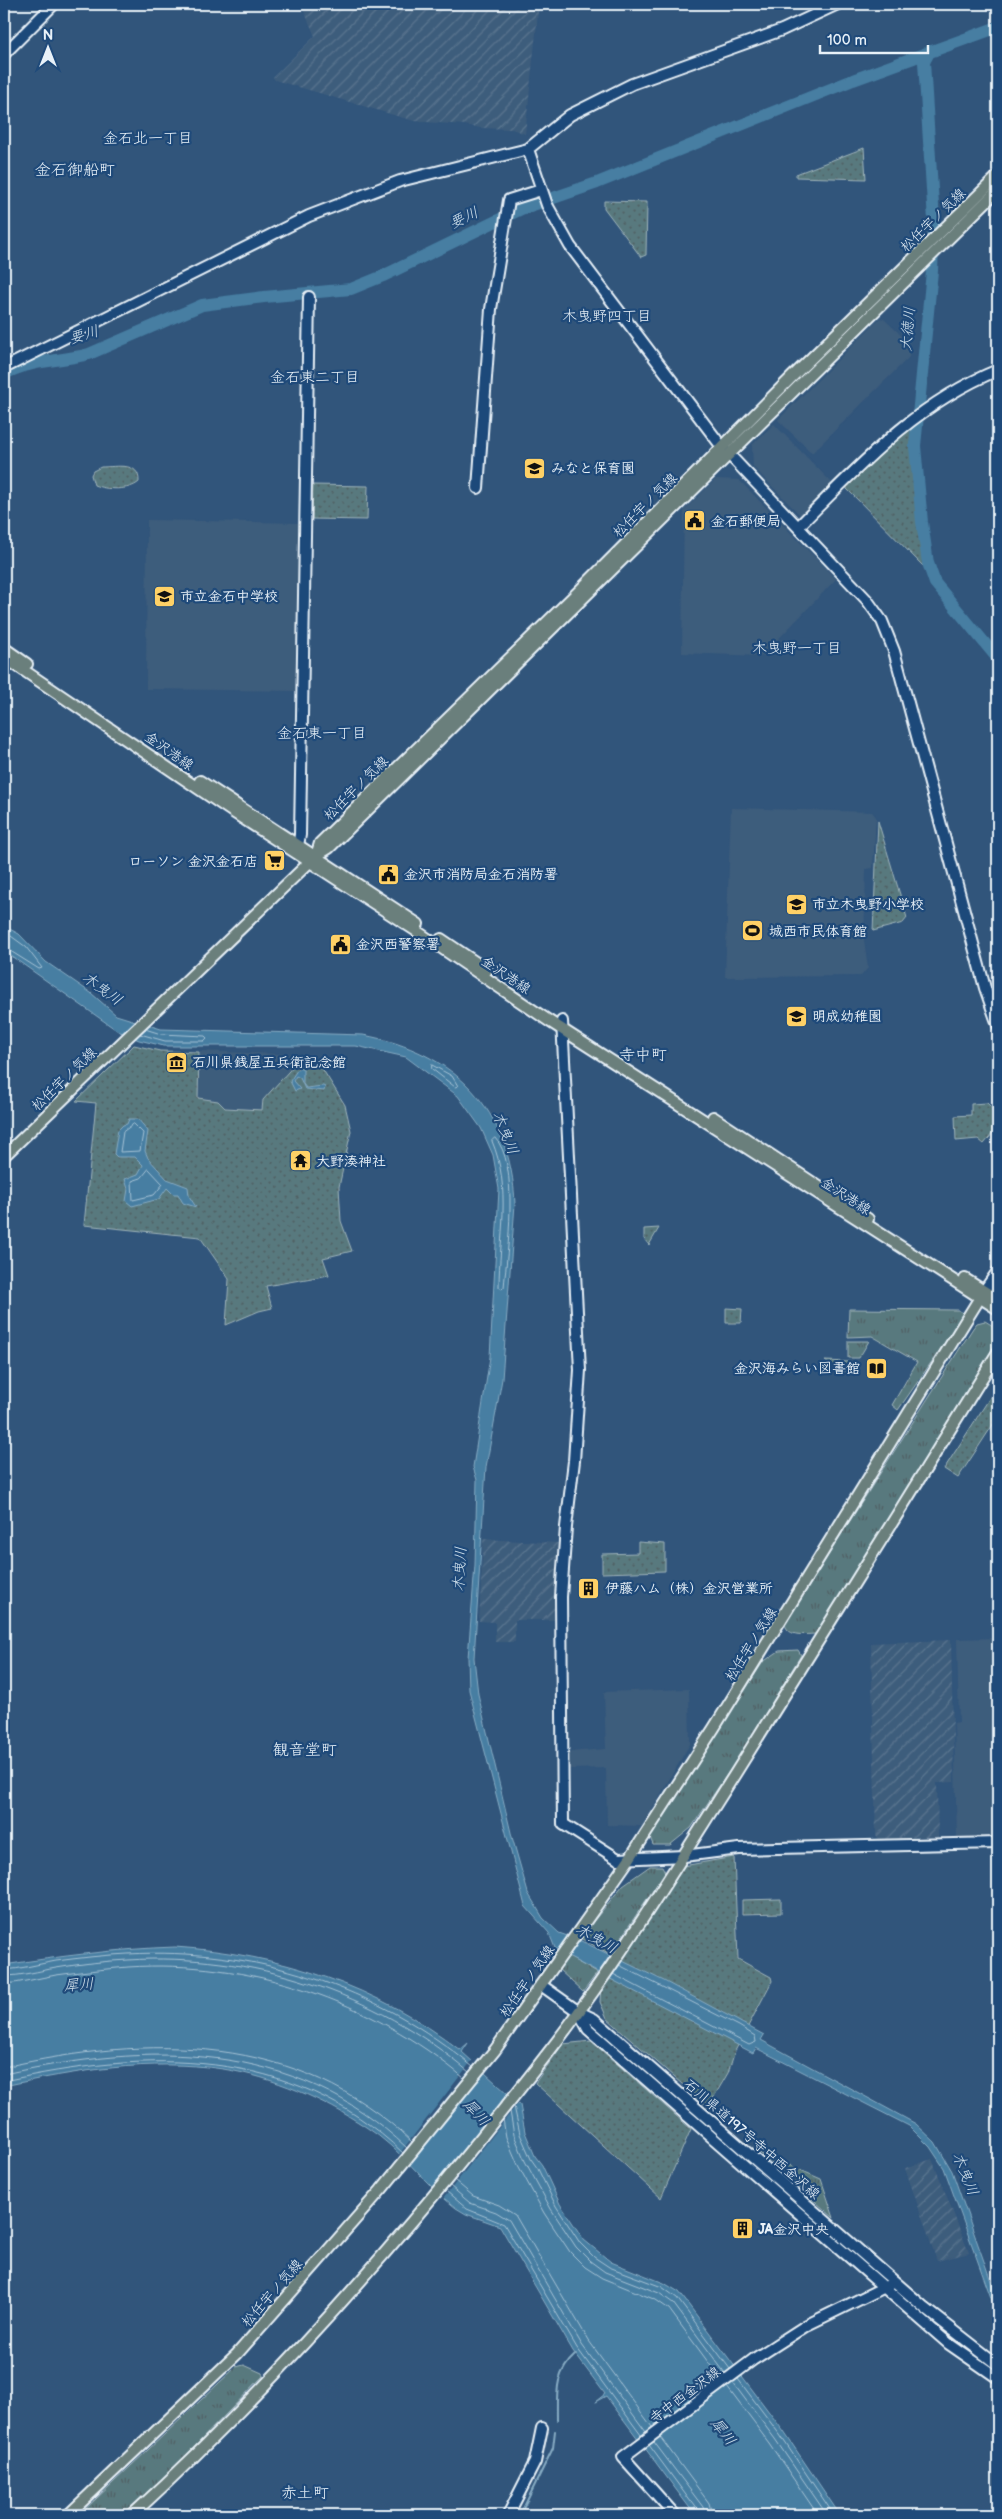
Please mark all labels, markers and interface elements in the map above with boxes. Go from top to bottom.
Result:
north arrow [22,22,72,72]
scale bar [820,22,927,54]
text: N [43,27,53,44]
text: 100 m [827,31,867,50]
district label: 金石北一丁目 [103,129,193,148]
district label: 金石御船町 [35,161,115,180]
street label: 松任宇ノ気線 [897,185,969,255]
water label: 要川 [446,203,482,233]
water label: 大徳川 [897,306,919,352]
district label: 木曳野四丁目 [562,307,652,326]
water label: 要川 [67,322,101,348]
district label: 金石東二丁目 [270,368,360,387]
school or university icon: みなと保育園 [523,456,547,480]
place label: みなと保育園 [551,460,635,477]
street label: 松任宇ノ気線 [609,469,681,541]
public building icon: 金石郵便局 [683,509,707,533]
place label: 金石郵便局 [711,513,781,530]
school or university icon: 市立金石中学校 [152,584,176,608]
place label: 市立金石中学校 [180,588,278,605]
district label: 木曳野一丁目 [752,639,842,658]
district label: 金石東一丁目 [277,724,367,743]
street label: 金沢港線 [141,728,197,774]
street label: 松任宇ノ気線 [320,752,392,824]
supermarket icon: ローソン 金沢金石店 [262,849,286,873]
place label: ローソン 金沢金石店 [128,853,258,870]
public building icon: 金沢市消防局金石消防署 [376,862,400,886]
place label: 金沢市消防局金石消防署 [404,866,558,883]
school or university icon: 市立木曳野小学校 [784,892,808,916]
place label: 市立木曳野小学校 [812,896,924,913]
sports icon: 城西市民体育館 [741,919,765,943]
place label: 城西市民体育館 [769,923,867,940]
public building icon: 金沢西警察署 [328,932,352,956]
place label: 金沢西警察署 [356,936,440,953]
street label: 金沢港線 [478,952,534,998]
water label: 木曳川 [78,968,126,1010]
school or university icon: 明成幼稚園 [784,1004,808,1028]
place label: 明成幼稚園 [812,1008,882,1025]
street label: 松任宇ノ気線 [28,1044,100,1114]
district label: 寺中町 [619,1046,667,1065]
museum icon: 石川県銭屋五兵衛記念館 [164,1050,188,1074]
place label: 石川県銭屋五兵衛記念館 [192,1054,346,1071]
water label: 木曳川 [488,1109,522,1157]
temple icon: 大野湊神社 [288,1149,312,1173]
place label: 大野湊神社 [316,1153,386,1170]
street label: 金沢港線 [818,1174,874,1218]
library icon: 金沢海みらい図書館 [864,1356,888,1380]
place label: 金沢海みらい図書館 [734,1360,860,1377]
water label: 木曳川 [449,1546,471,1592]
building icon: 伊藤ハム（株）金沢営業所 [577,1576,601,1600]
place label: 伊藤ハム（株）金沢営業所 [605,1580,773,1597]
street label: 松任宇ノ気線 [722,1604,780,1684]
district label: 観音堂町 [273,1741,337,1760]
water label: 木曳川 [572,1920,620,1958]
street label: 松任宇ノ気線 [496,1942,558,2020]
water label: 犀川 [63,1974,95,1996]
street label: 石川県道197号寺中西金沢線 [681,2075,823,2203]
water label: 犀川 [459,2096,493,2130]
water label: 木曳川 [948,2150,982,2198]
building icon: JA金沢中央 [730,2217,754,2241]
place label: JA金沢中央 [758,2221,829,2238]
street label: 松任宇ノ気線 [238,2256,306,2330]
street label: 寺中西金沢線 [646,2363,724,2427]
water label: 犀川 [706,2414,740,2450]
district label: 赤土町 [281,2484,329,2503]

